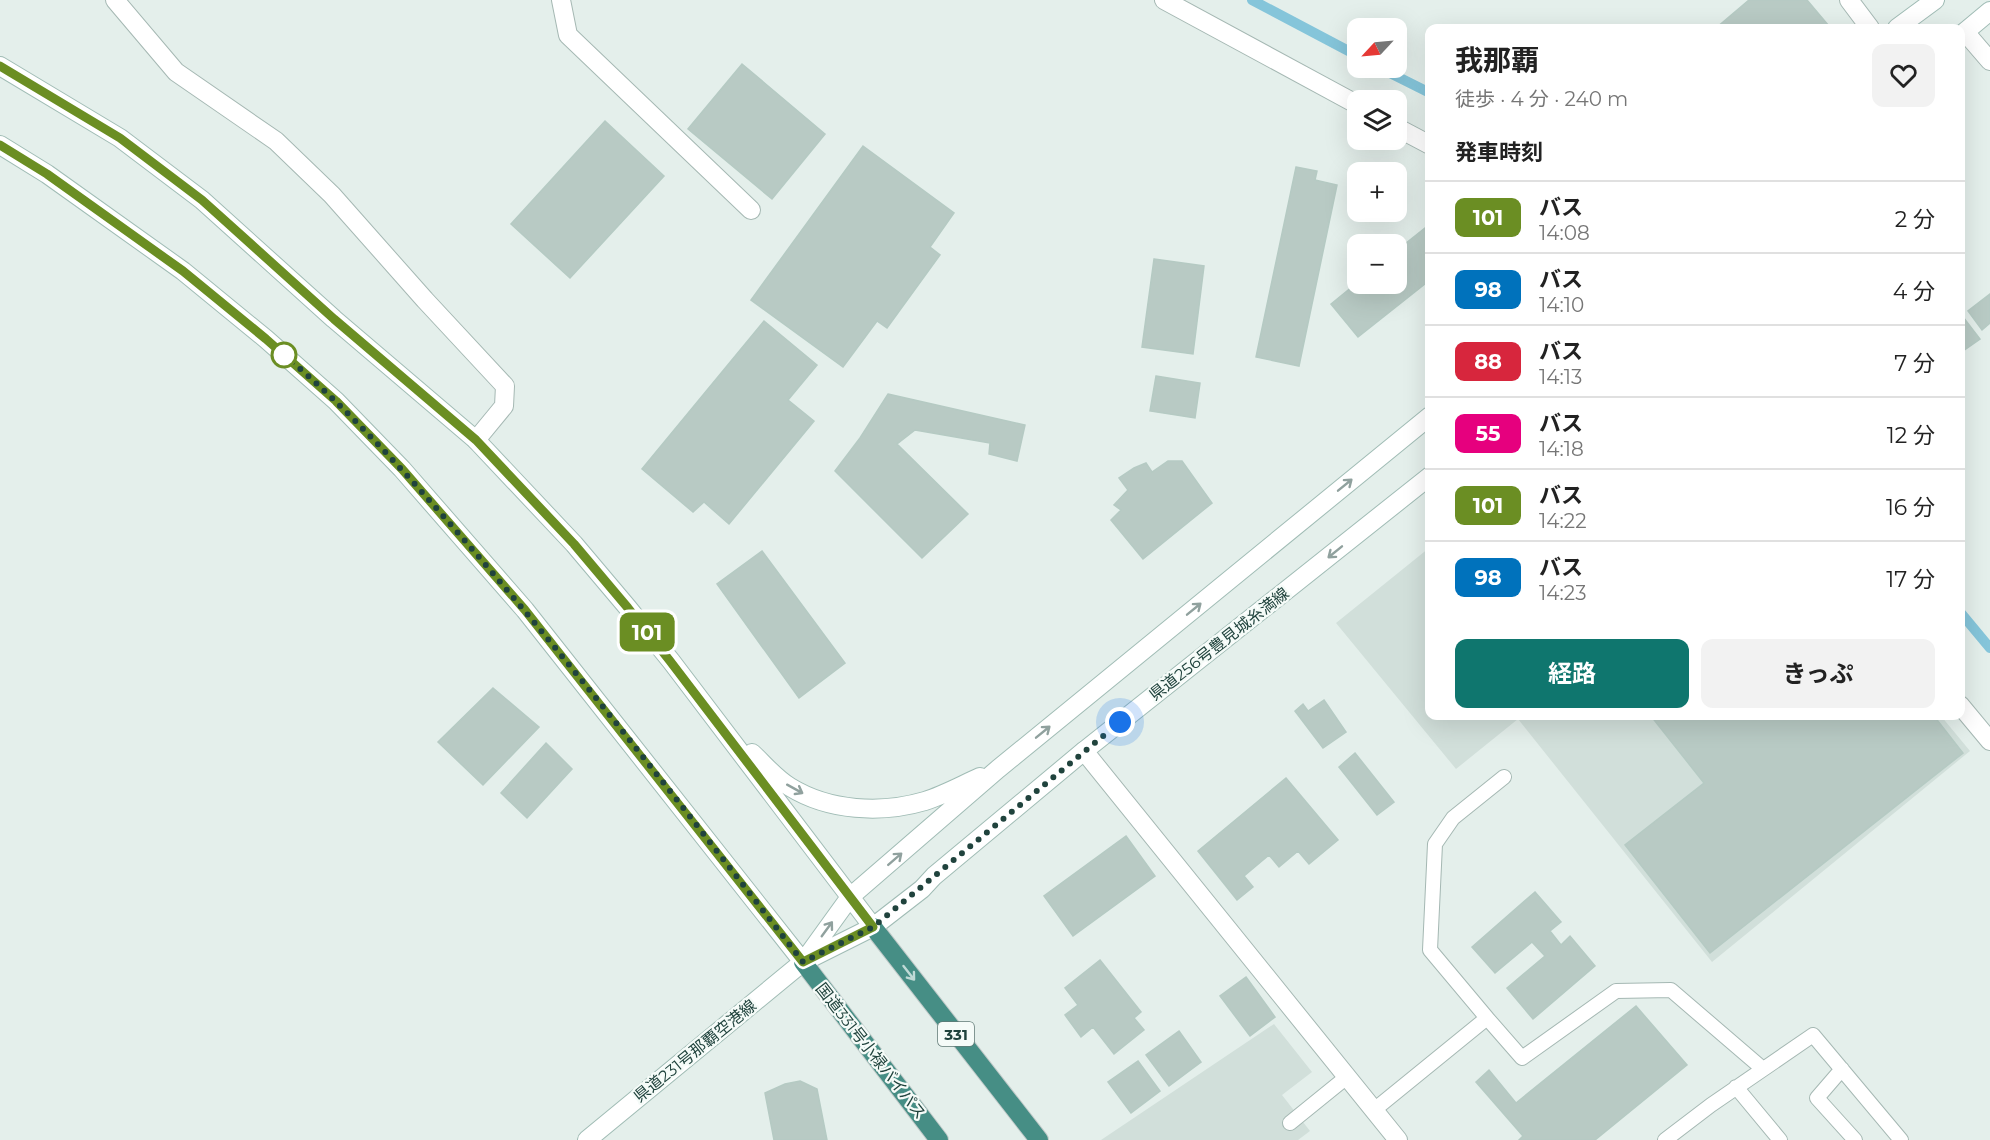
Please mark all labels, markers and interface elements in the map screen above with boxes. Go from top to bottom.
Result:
north arrow [1347,18,1407,78]
map controls [1347,18,1407,294]
text: 我那覇 [1455,43,1539,77]
button: heart [1872,44,1935,107]
text: 徒歩 · 4 分 · 240 m [1455,87,1628,111]
button: layers [1347,90,1407,150]
text: 発車時刻 [1455,139,1543,166]
button: + [1347,162,1407,222]
text: バス [1539,194,1583,221]
text: 101 [1473,205,1503,230]
text: 2 分 [1895,206,1935,233]
text: 14:08 [1539,221,1590,245]
button: − [1347,234,1407,294]
text: バス [1539,266,1583,293]
text: 98 [1474,277,1502,302]
text: 4 分 [1893,278,1935,305]
text: 14:10 [1539,293,1584,317]
text: バス [1539,338,1583,365]
unlabelled marker [271,342,297,368]
text: 88 [1474,349,1502,374]
text: 7 分 [1894,350,1935,377]
text: 14:13 [1539,365,1582,389]
text: バス [1539,410,1583,437]
text: 55 [1476,421,1500,446]
text: 12 分 [1887,422,1935,449]
text: 14:18 [1539,437,1584,461]
one-way arrow [1337,478,1352,492]
text: バス [1539,482,1583,509]
text: 101 [1473,493,1503,518]
text: 16 分 [1886,494,1935,521]
text: 14:22 [1539,509,1587,533]
one-way arrow [1327,546,1343,559]
text: バス [1539,554,1583,581]
text: 98 [1474,565,1502,590]
text: 17 分 [1886,566,1935,593]
text: 14:23 [1539,581,1586,605]
street label: 県道256号豊見城糸満線 [1145,584,1293,704]
one-way arrow [1186,602,1202,615]
line badge: 101 [612,612,682,652]
text: 101 [632,620,662,645]
button: 経路 [1455,639,1689,708]
button: きっぷ [1701,639,1935,708]
your location [1105,707,1135,737]
one-way arrow [1035,725,1050,739]
one-way arrow [786,783,803,795]
one-way arrow [887,852,902,866]
one-way arrow [820,922,833,938]
one-way arrow [903,965,915,981]
street label: 国道331号小禄バイパス [812,979,930,1123]
street label: 県道231号那覇空港線 [630,996,760,1106]
road number: 331 [938,1022,974,1046]

